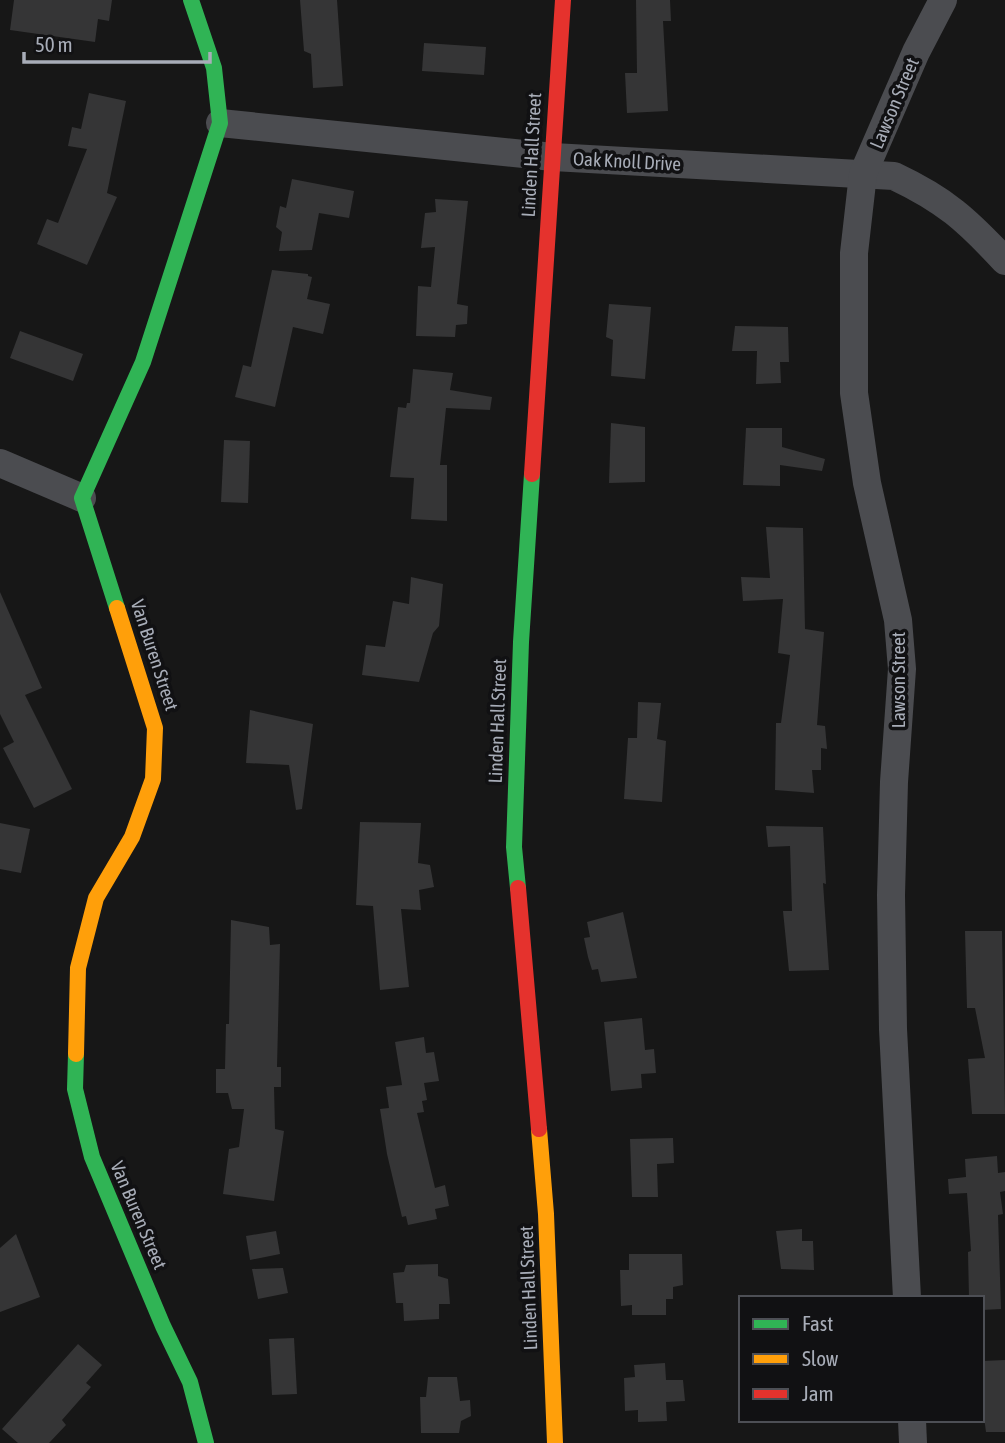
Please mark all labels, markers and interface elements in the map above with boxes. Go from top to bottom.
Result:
scale bar [24,21,210,65]
text: 50 m [35,32,73,56]
street label: Lawson Street [865,54,923,152]
street label: Linden Hall Street [517,92,545,218]
street label: Oak Knoll Drive [573,147,681,175]
street label: Van Buren Street [127,597,183,713]
street label: Lawson Street [887,632,909,728]
street label: Linden Hall Street [484,658,510,784]
street label: Van Buren Street [106,1158,172,1272]
street label: Linden Hall Street [515,1225,541,1351]
legend [739,1296,984,1422]
text: Fast [802,1311,833,1335]
text: Slow [802,1346,839,1370]
text: Jam [802,1381,834,1405]

